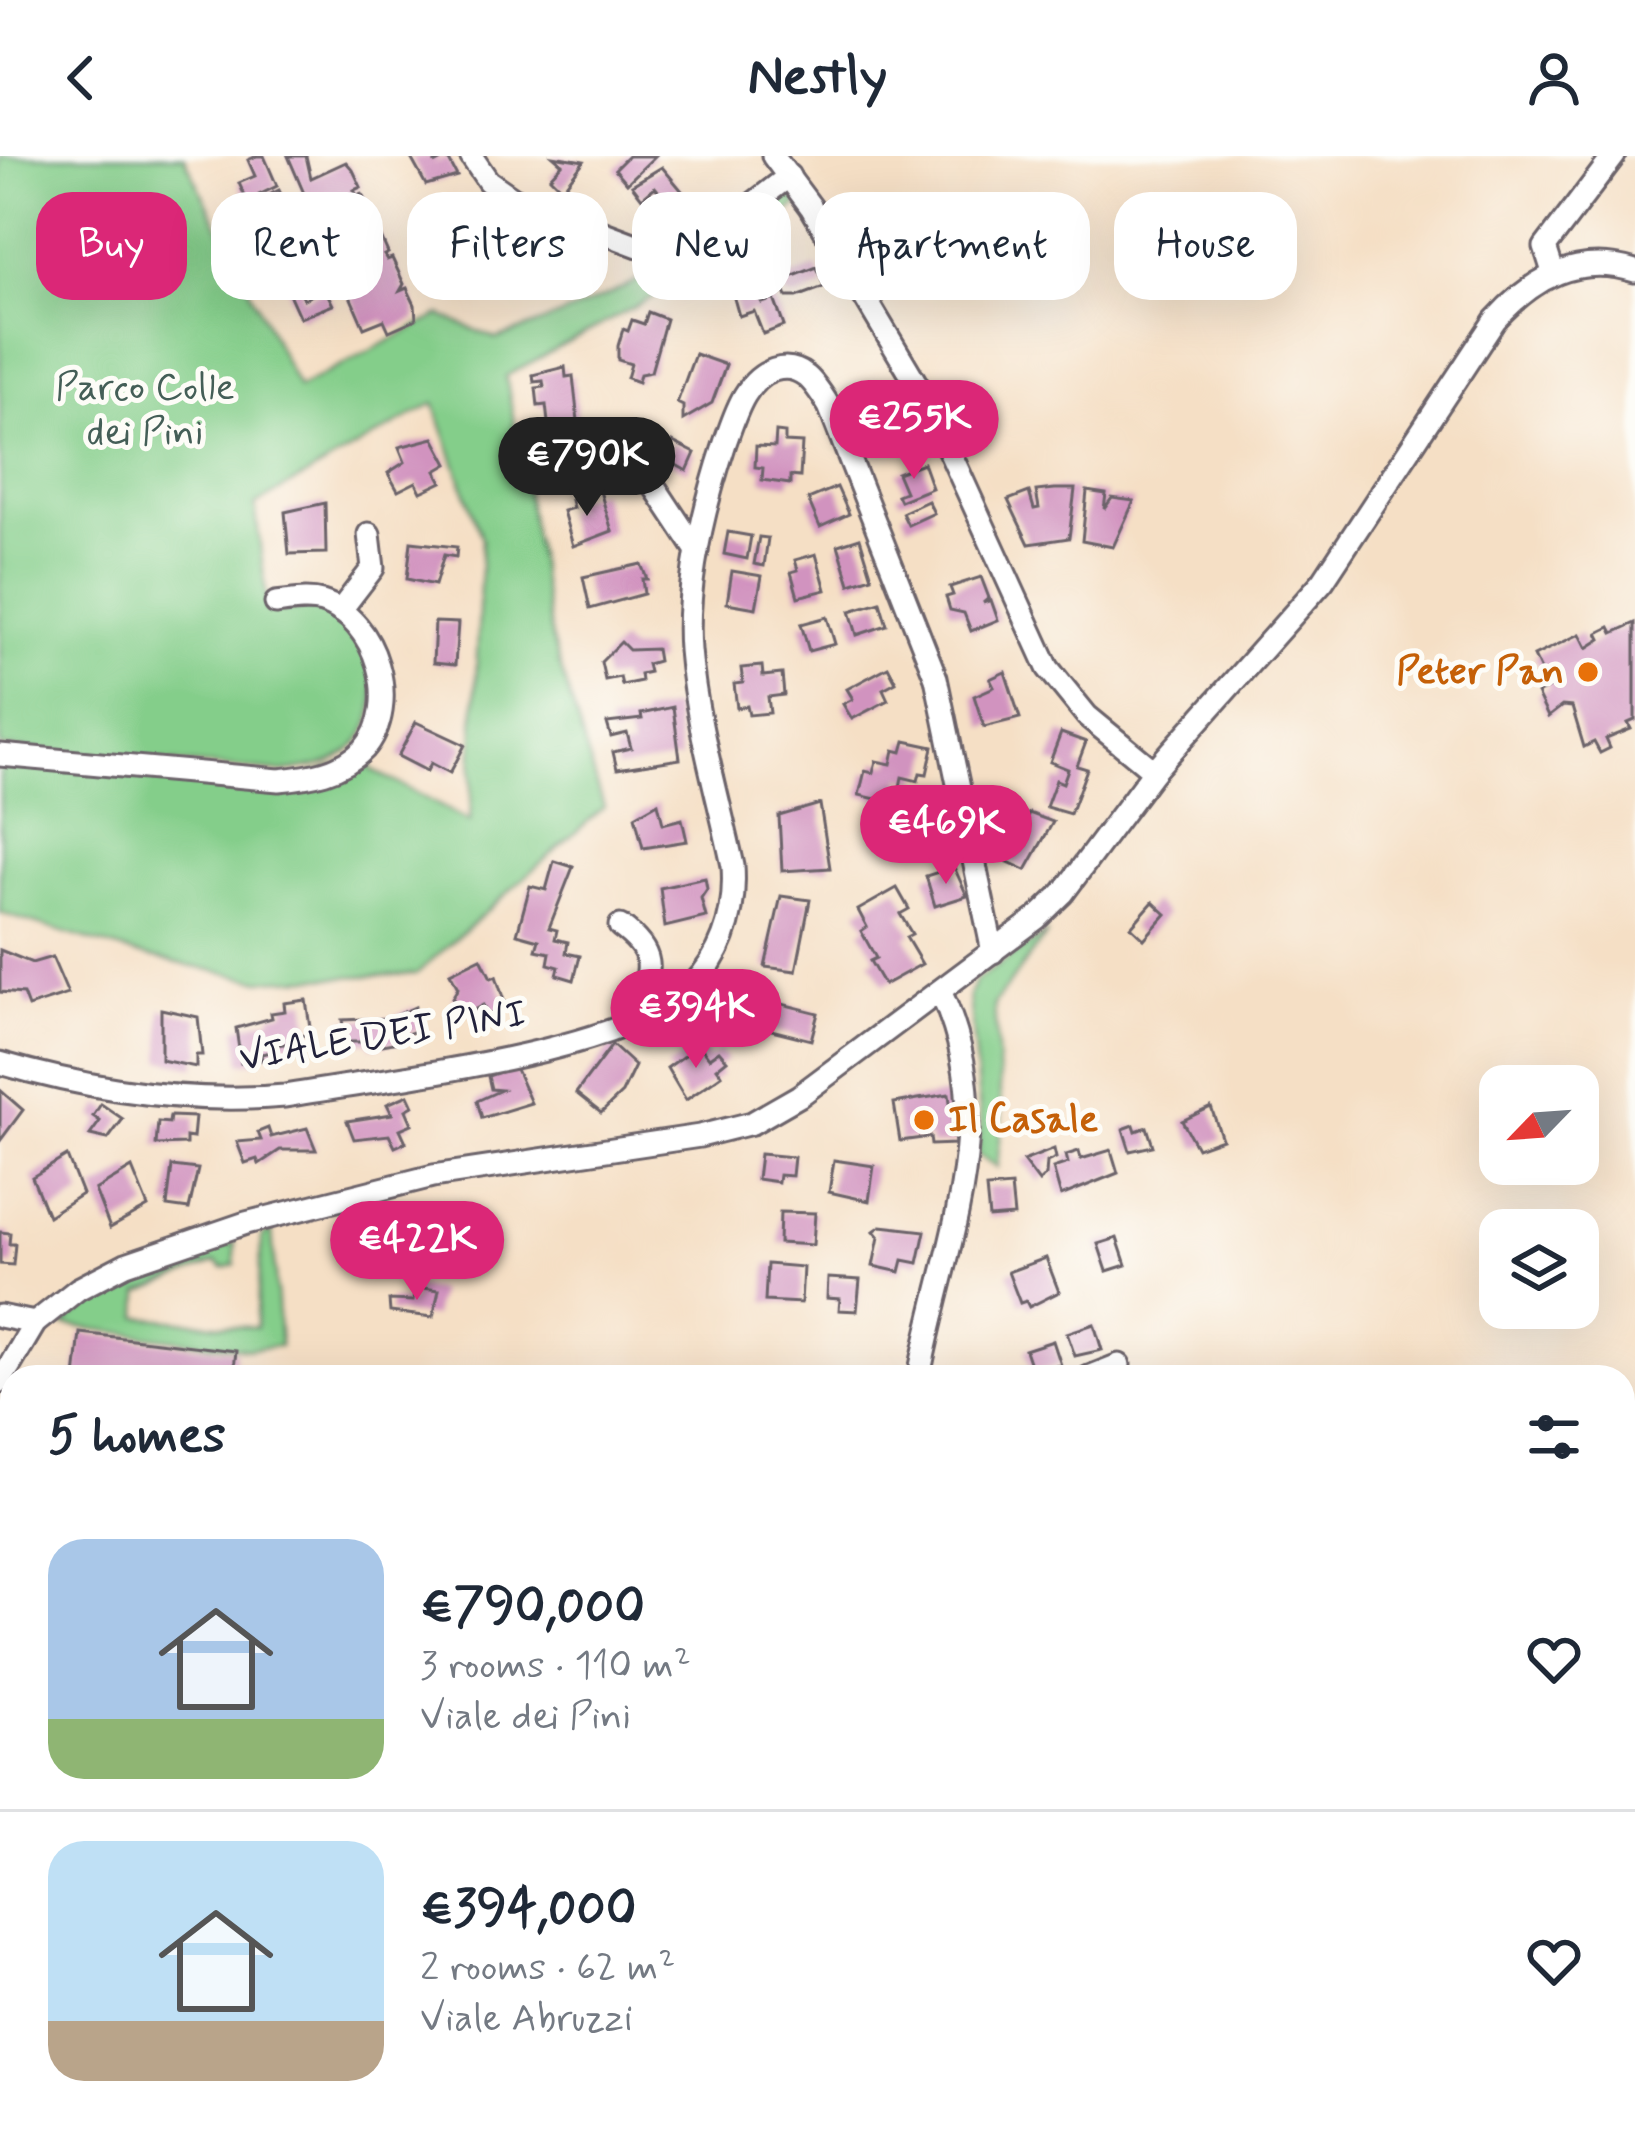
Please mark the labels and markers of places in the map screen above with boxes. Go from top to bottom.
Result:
pin: €255K [830,380,998,482]
pin: €790K [503,417,671,519]
place label: Peter Pan [1396,647,1564,698]
marker: Peter Pan [1575,659,1601,685]
pin: €469K [862,785,1030,887]
pin: €394K [612,969,780,1071]
place label: Il Casale [948,1095,1098,1146]
marker: Il Casale [911,1107,937,1133]
pin: €422K [333,1201,501,1303]

